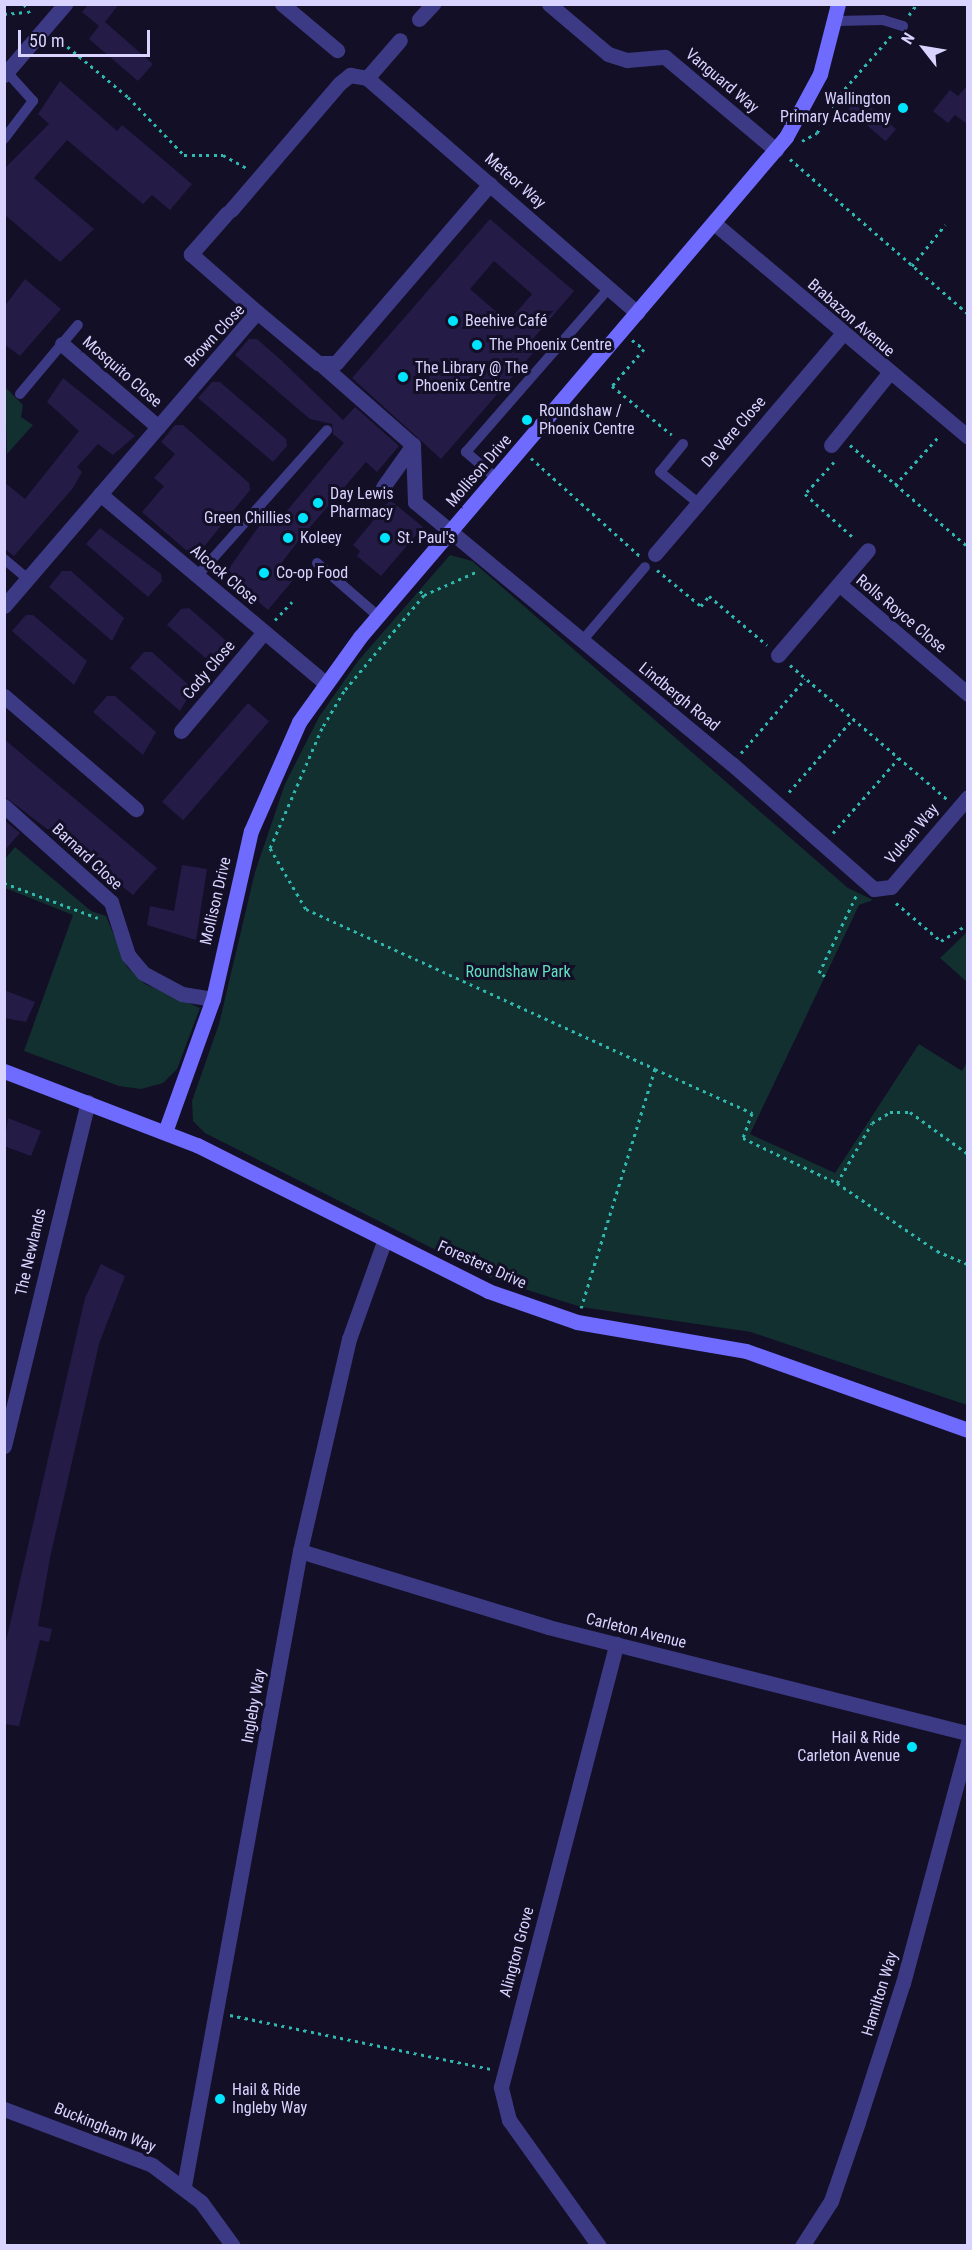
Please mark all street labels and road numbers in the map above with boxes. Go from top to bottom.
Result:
street label: Vanguard Way [681,45,763,117]
street label: Meteor Way [481,149,549,213]
street label: Brabazon Avenue [804,275,898,361]
street label: Brown Close [181,301,249,371]
street label: Mosquito Close [78,332,166,412]
street label: De Vere Close [698,393,770,471]
street label: Mollison Drive [442,431,516,511]
street label: Alcock Close [186,541,262,609]
street label: Rolls Royce Close [852,571,950,657]
street label: Cody Close [179,637,239,703]
street label: Lindbergh Road [635,659,723,735]
street label: Vulcan Way [881,800,943,868]
street label: Barnard Close [48,820,126,894]
street label: Mollison Drive [197,855,235,947]
street label: The Newlands [12,1206,50,1298]
street label: Foresters Drive [435,1237,529,1293]
street label: Carleton Avenue [584,1609,688,1653]
street label: Ingleby Way [238,1667,270,1745]
street label: Alington Grove [496,1905,538,1999]
street label: Hamilton Way [858,1950,902,2038]
street label: Buckingham Way [52,2099,158,2157]

